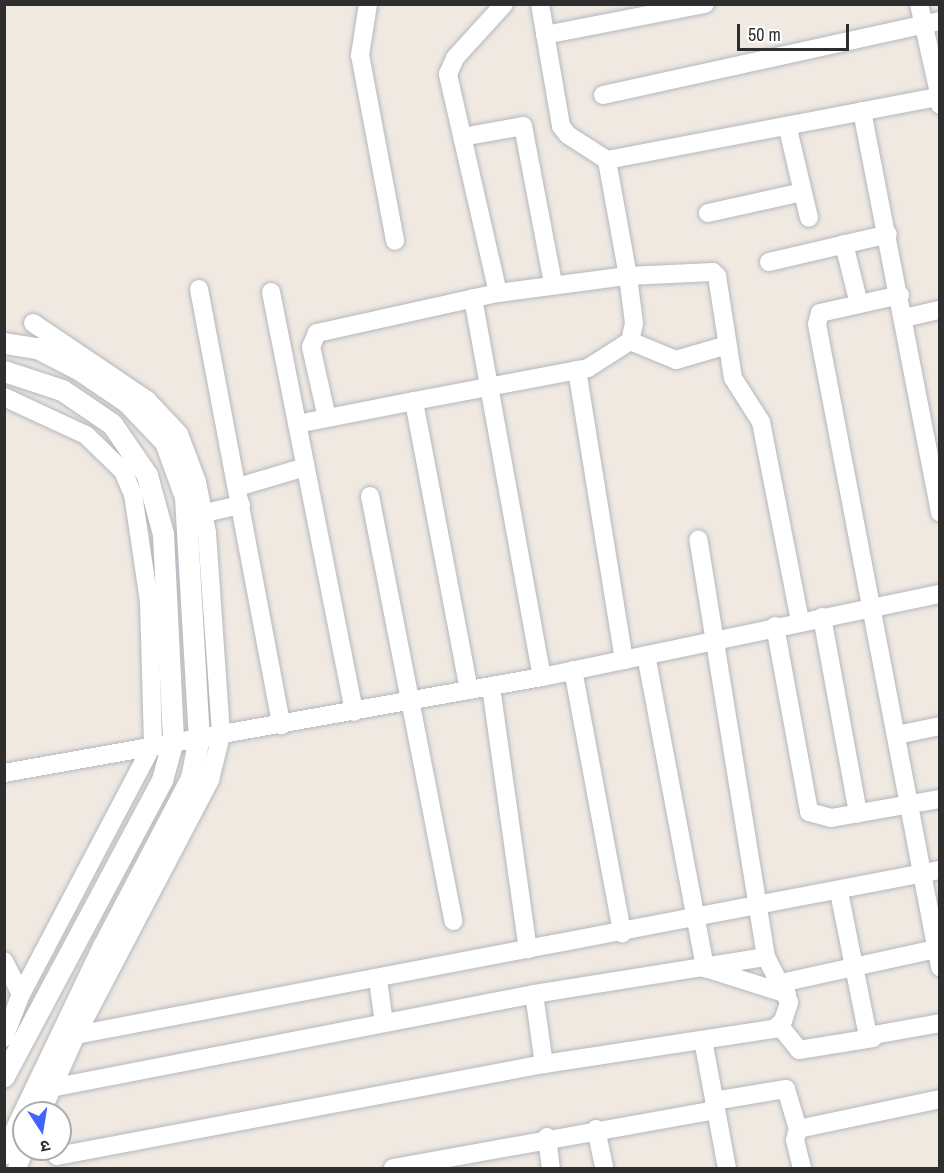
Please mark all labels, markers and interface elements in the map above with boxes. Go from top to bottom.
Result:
scale bar [740,12,852,50]
text: 50 m [748,22,781,47]
north arrow [12,1101,72,1161]
text: उ [38,1135,52,1158]

